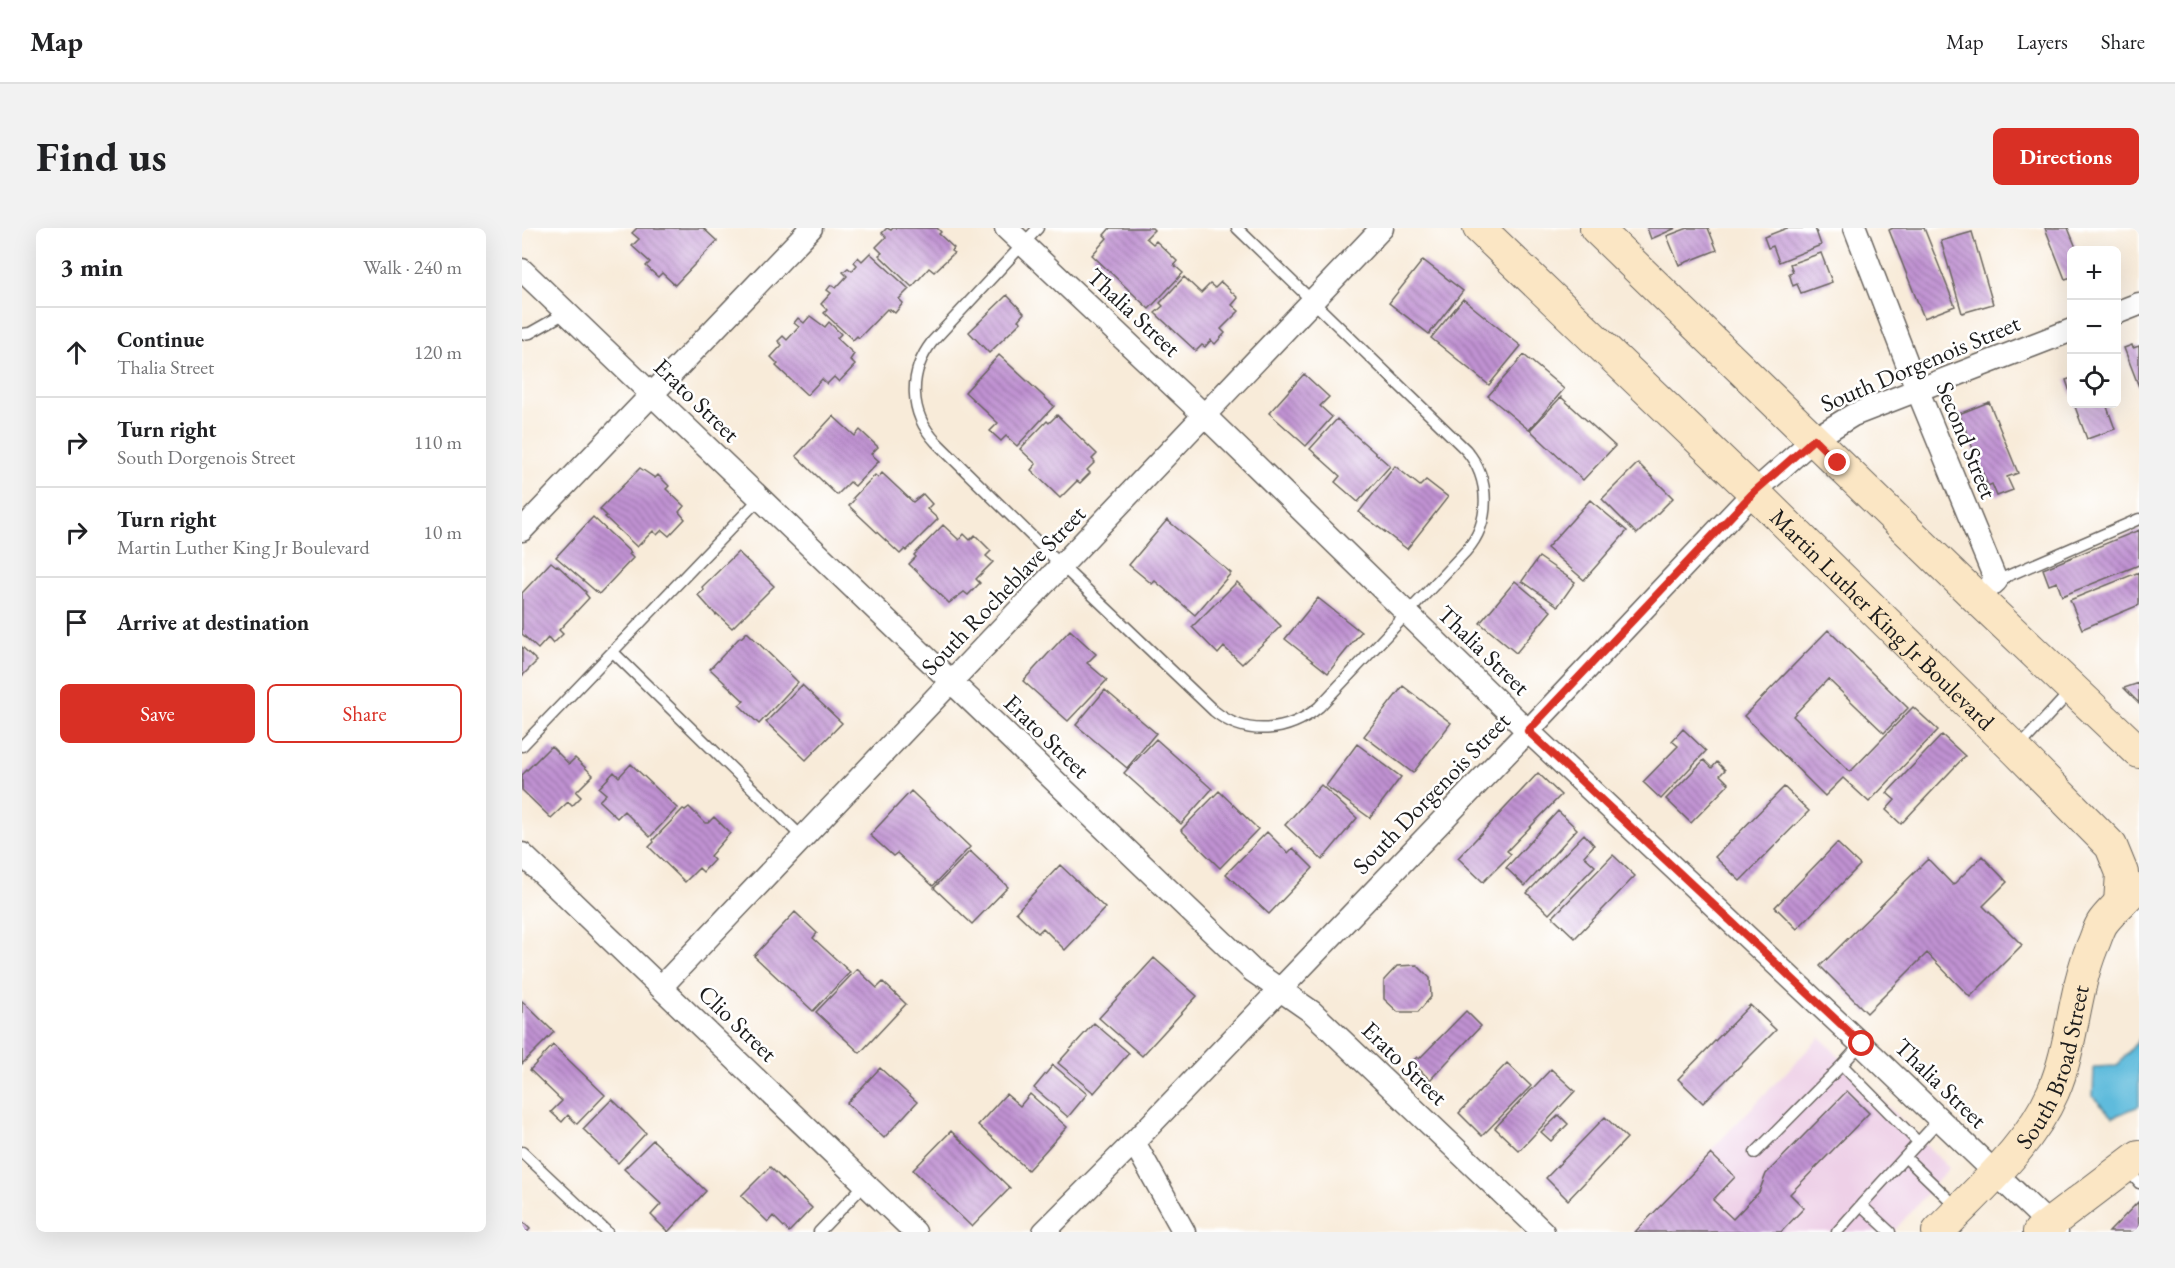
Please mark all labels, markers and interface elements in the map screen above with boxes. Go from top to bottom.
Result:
text: Map [30,23,83,59]
text: Map [1946,28,1984,55]
text: Layers [2017,28,2068,55]
text: Share [2101,28,2145,55]
button: Directions [1993,128,2139,185]
text: Find us [36,129,167,184]
map controls [2067,246,2121,408]
button: + [2067,246,2121,300]
text: 3 min [60,250,123,284]
text: Walk · 240 m [363,254,462,280]
street label: Thalia Street [1081,261,1188,363]
button: − [2067,300,2121,354]
street label: South Dorgenois Street [1815,307,2025,419]
text: Continue [117,325,204,354]
icon: ahead [60,336,93,369]
text: 120 m [414,339,462,365]
street label: Erato Street [647,351,747,449]
text: Thalia Street [117,354,214,380]
button: locate [2067,354,2121,408]
street label: Second Street [1929,377,2005,504]
text: Turn right [117,415,216,444]
icon: right [60,426,93,459]
text: 110 m [414,429,462,455]
text: South Dorgenois Street [117,444,295,470]
route end [1824,449,1850,475]
street label: South Rocheblave Street [914,498,1092,682]
street label: Martin Luther King Jr Boulevard [1764,501,2002,737]
text: Turn right [117,505,216,534]
icon: right [60,516,93,549]
text: 10 m [423,519,462,545]
text: Martin Luther King Jr Boulevard [117,534,370,560]
street label: Thalia Street [1431,598,1537,702]
icon: arrive [60,606,93,639]
text: Arrive at destination [117,608,309,637]
button: Save [60,684,255,743]
button: Share [267,684,462,743]
street label: Erato Street [997,687,1097,785]
street label: South Dorgenois Street [1346,705,1517,881]
street label: Clio Street [692,978,784,1069]
street label: South Broad Street [2008,981,2095,1155]
street label: Erato Street [1355,1014,1455,1112]
route start [1848,1030,1874,1056]
street label: Thalia Street [1888,1031,1994,1135]

